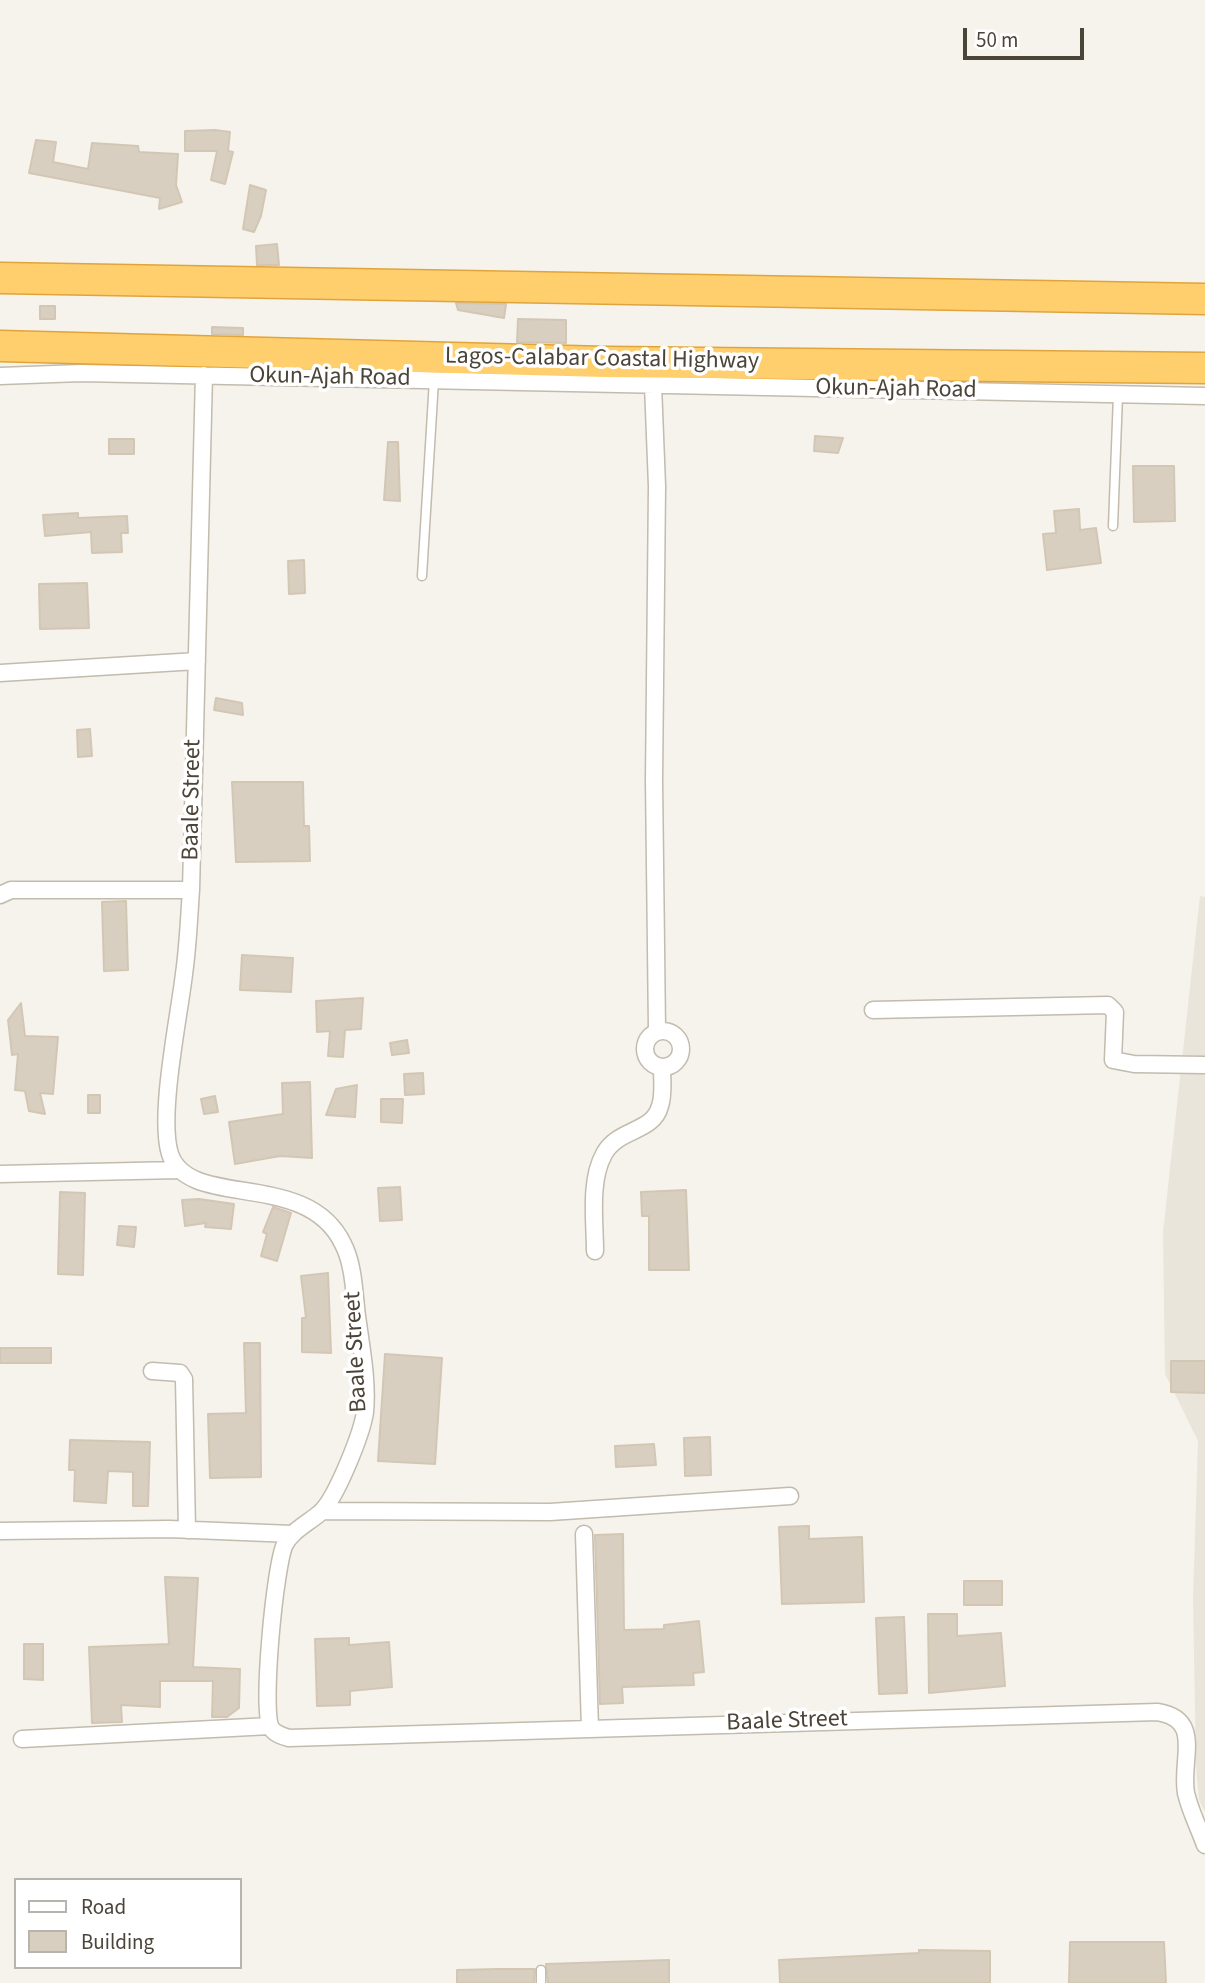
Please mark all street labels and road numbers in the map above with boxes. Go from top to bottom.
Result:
street label: Lagos-Calabar Coastal Highway [445,343,759,377]
street label: Okun-Ajah Road [249,362,411,394]
street label: Okun-Ajah Road [815,374,977,406]
street label: Baale Street [178,739,208,861]
street label: Baale Street [339,1291,375,1413]
street label: Baale Street [726,1705,848,1739]

